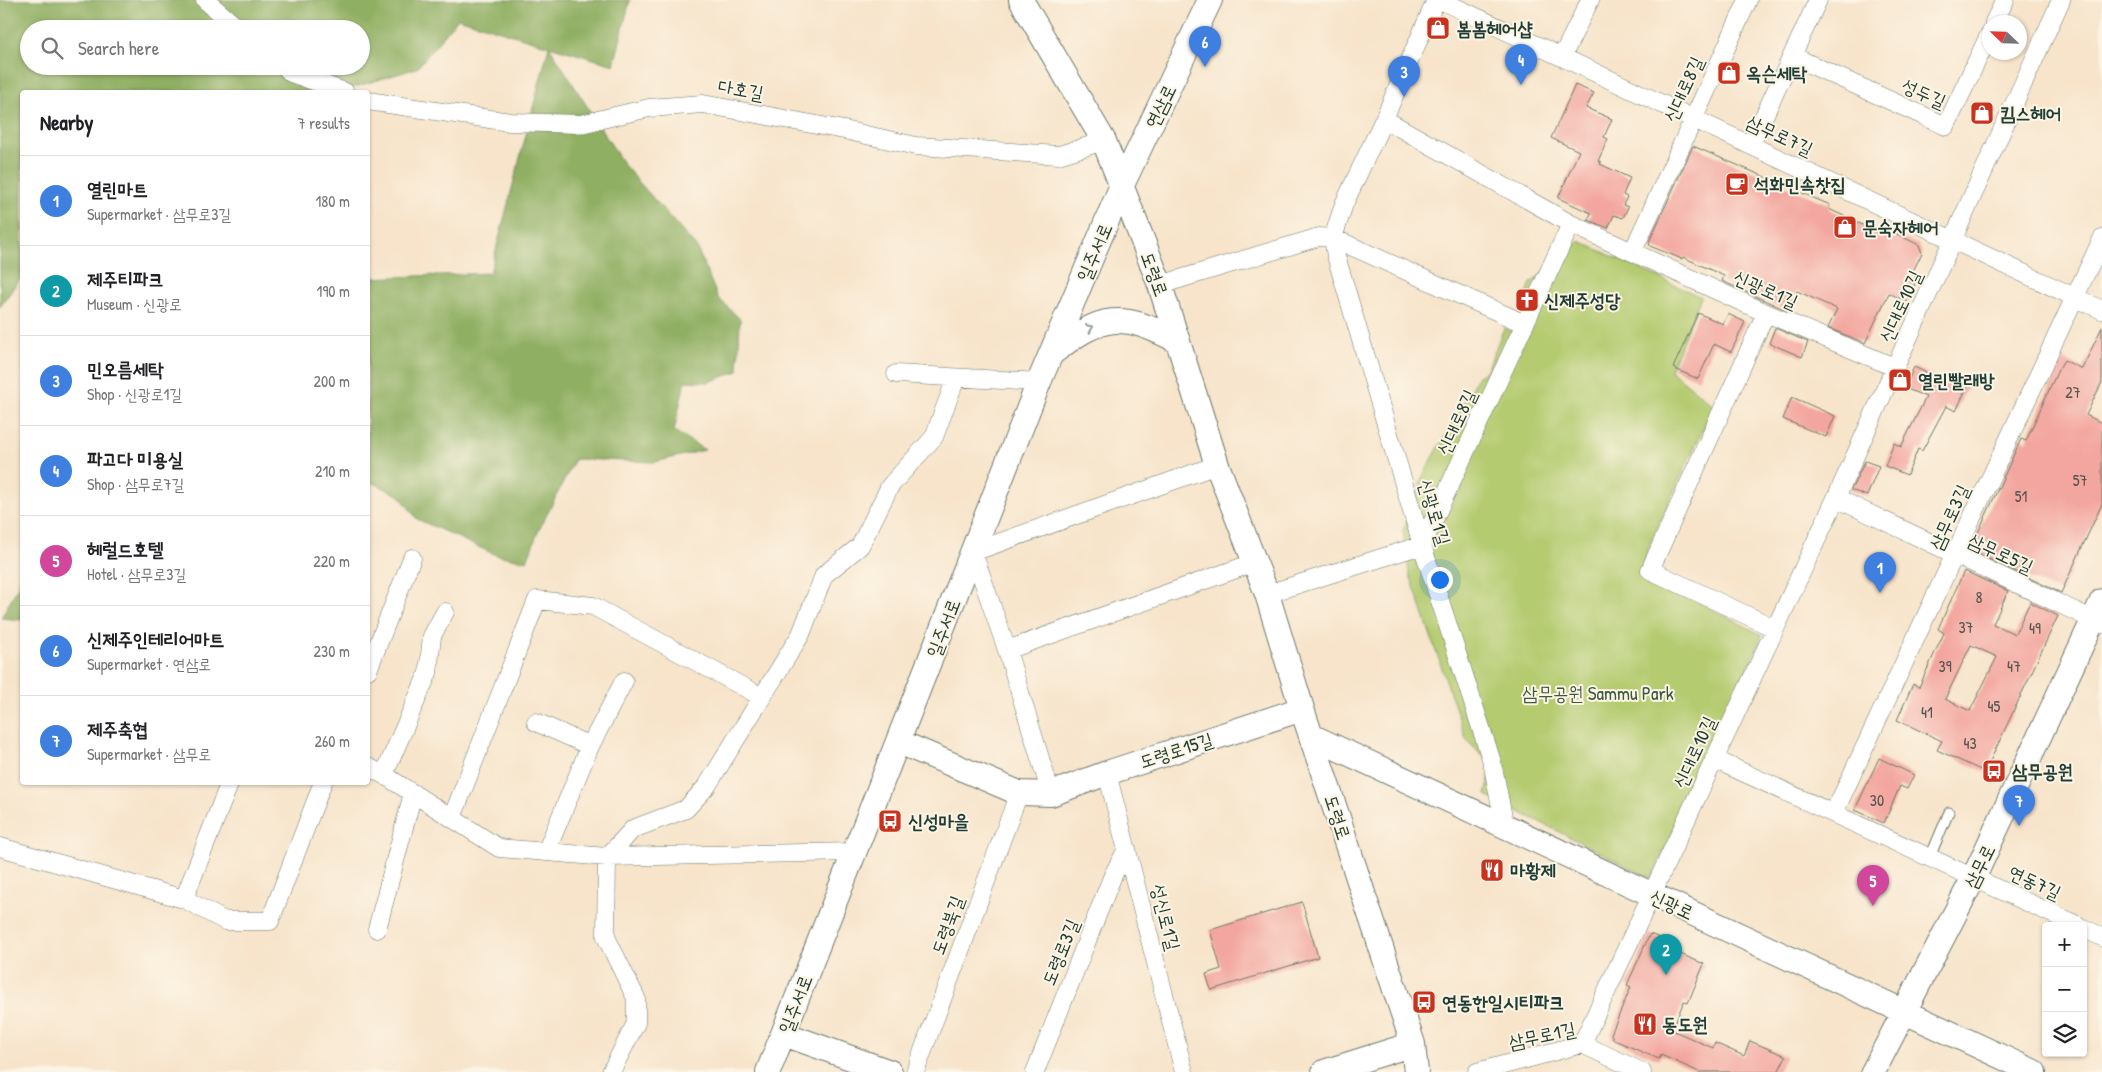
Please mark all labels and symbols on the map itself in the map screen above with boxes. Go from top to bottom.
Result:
shop icon: 봄봄헤어샵 [1425,15,1451,41]
place label: 봄봄헤어샵 [1456,15,1533,41]
north arrow [1982,15,2027,60]
pin: 6 [1189,26,1221,67]
pin: 4 [1505,44,1537,85]
street label: 신대로8길 [1657,52,1709,126]
pin: 3 [1388,56,1420,97]
shop icon: 옥슨세탁 [1716,60,1742,86]
place label: 옥슨세탁 [1746,60,1808,86]
street label: 다호길 [716,72,766,106]
street label: 성두길 [1898,72,1950,114]
street label: 연삼로 [1138,80,1182,132]
shop icon: 킴스헤어 [1969,100,1995,126]
place label: 킴스헤어 [2000,100,2061,126]
street label: 삼무로7길 [1743,108,1817,162]
cafe icon: 석화민속찻집 [1724,171,1750,197]
place label: 석화민속찻집 [1753,171,1846,197]
shop icon: 문숙자헤어 [1832,214,1858,240]
place label: 문숙자헤어 [1862,214,1938,240]
street label: 일주서로 [1070,219,1118,285]
street label: 도령로 [1135,248,1175,300]
street label: 신광로1길 [1730,263,1802,315]
street label: 신대로10길 [1872,266,1928,346]
church icon: 신제주성당 [1514,287,1540,313]
place label: 신제주성당 [1544,287,1621,313]
one-way arrow [1085,323,1094,334]
shop icon: 열린빨래방 [1887,367,1913,393]
place label: 열린빨래방 [1918,367,1995,393]
house number: 27 [2065,381,2081,403]
street label: 신대로8길 [1430,385,1482,459]
house number: 57 [2073,469,2087,491]
street label: 신광로1길 [1413,476,1457,548]
street label: 삼무로3길 [1922,480,1976,554]
house number: 51 [2015,485,2027,507]
street label: 삼무로5길 [1964,527,2038,579]
pin: 1 [1864,552,1896,593]
your location [1427,567,1453,593]
house number: 8 [1976,586,1983,608]
street label: 일주서로 [920,595,966,661]
house number: 37 [1958,616,1974,638]
house number: 49 [2029,617,2041,639]
house number: 39 [1938,655,1952,677]
house number: 47 [2007,655,2021,677]
park label: 삼무공원 Sammu Park [1522,680,1674,706]
house number: 45 [1988,695,2001,717]
house number: 41 [1921,701,1933,723]
street label: 신대로10길 [1666,712,1722,792]
street label: 도령로15길 [1136,726,1216,774]
house number: 43 [1963,732,1977,754]
bus stop icon: 삼무공원 [1981,758,2007,784]
place label: 삼무공원 [2012,758,2073,784]
pin: 7 [2003,785,2035,826]
house number: 30 [1870,789,1884,811]
street label: 도령로 [1319,791,1357,843]
bus stop icon: 신성마을 [877,808,903,834]
place label: 신성마을 [908,808,969,834]
street label: 삼무로 [1957,840,2001,892]
restaurant icon: 마황제 [1479,857,1505,883]
place label: 마황제 [1510,857,1556,883]
street label: 연동7길 [2004,859,2066,905]
pin: 5 [1857,865,1889,906]
street label: 성신로1길 [1145,881,1187,953]
street label: 신광로 [1646,883,1698,925]
street label: 도령북길 [924,892,970,958]
street label: 도령로3길 [1035,915,1085,989]
pin: 2 [1650,934,1682,975]
street label: 일주서로 [772,971,818,1037]
bus stop icon: 연동한일시티파크 [1411,989,1437,1015]
place label: 연동한일시티파크 [1442,989,1564,1015]
restaurant icon: 동도원 [1632,1011,1658,1037]
place label: 동도원 [1662,1011,1708,1037]
street label: 삼무로1길 [1506,1015,1578,1055]

